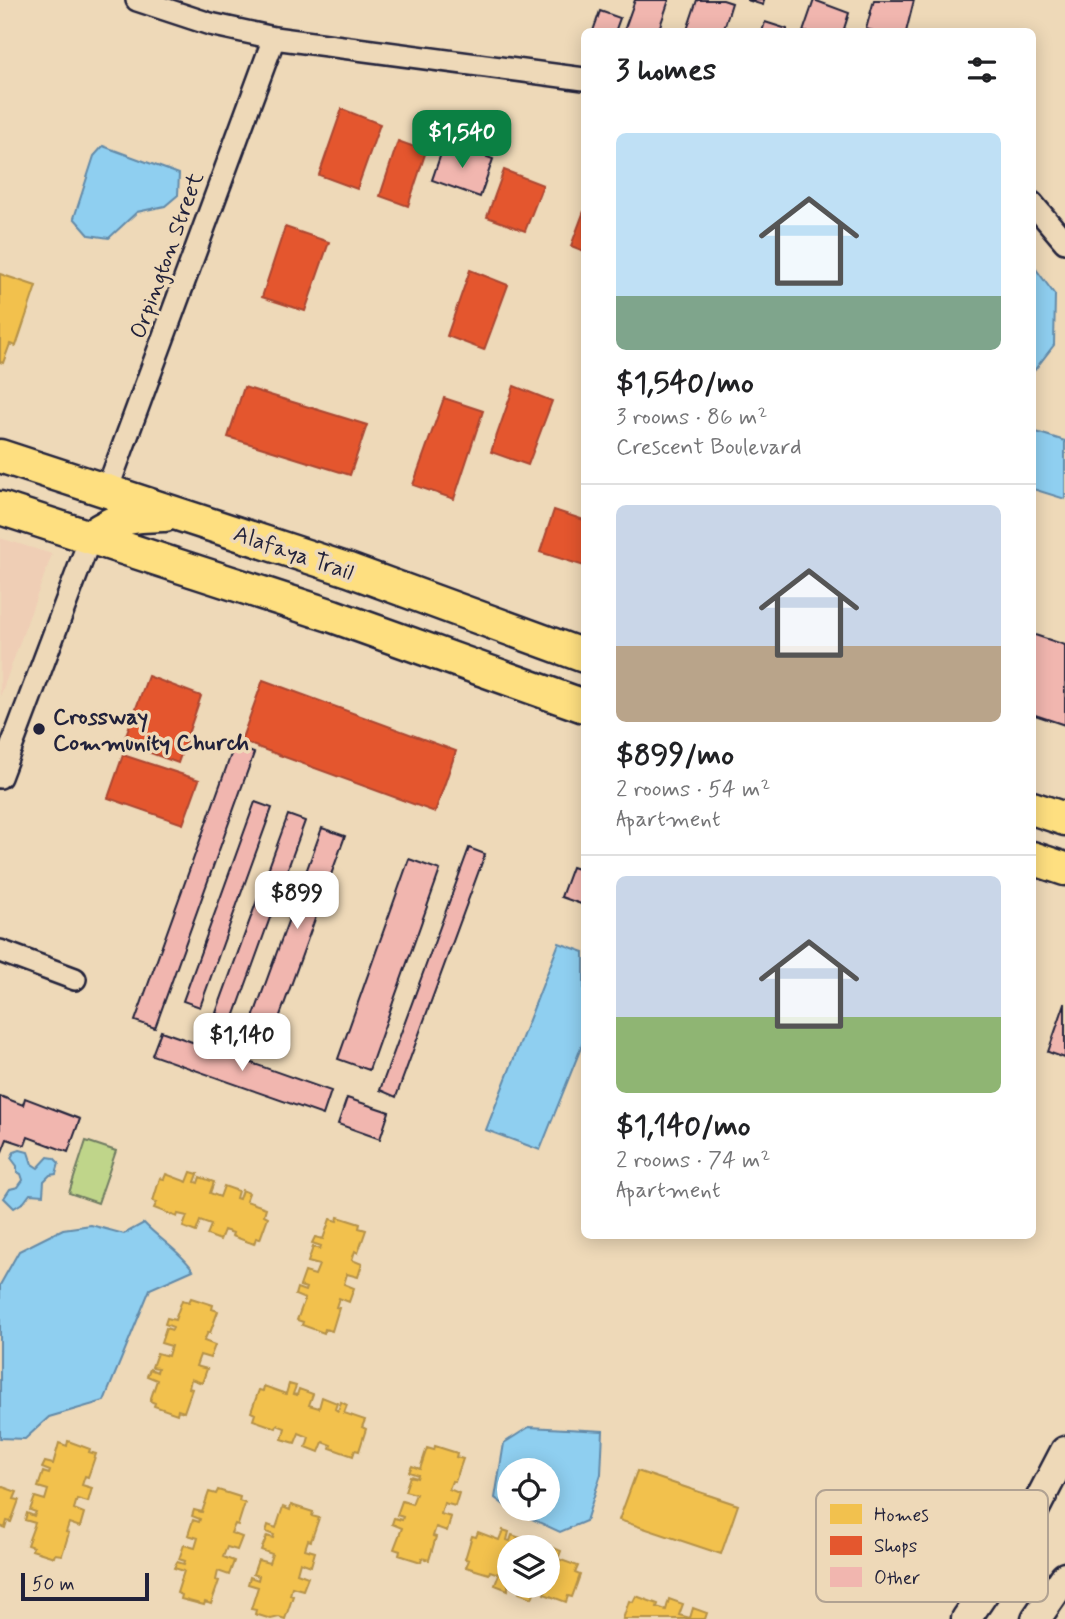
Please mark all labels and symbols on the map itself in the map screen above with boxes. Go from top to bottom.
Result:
pin: $1,540 [405,110,519,170]
street label: Orpington Street [124,168,212,343]
street label: Alafaya Trail [229,519,357,588]
place label: Crossway Community Church [53,703,249,759]
marker: Crossway Community Church [31,721,47,737]
pin: $899 [256,872,338,931]
pin: $1,140 [185,1014,299,1073]
legend [816,1490,1048,1602]
text: Homes [874,1503,929,1528]
text: Shops [874,1534,917,1559]
text: Other [874,1566,920,1591]
scale bar [21,1570,149,1602]

